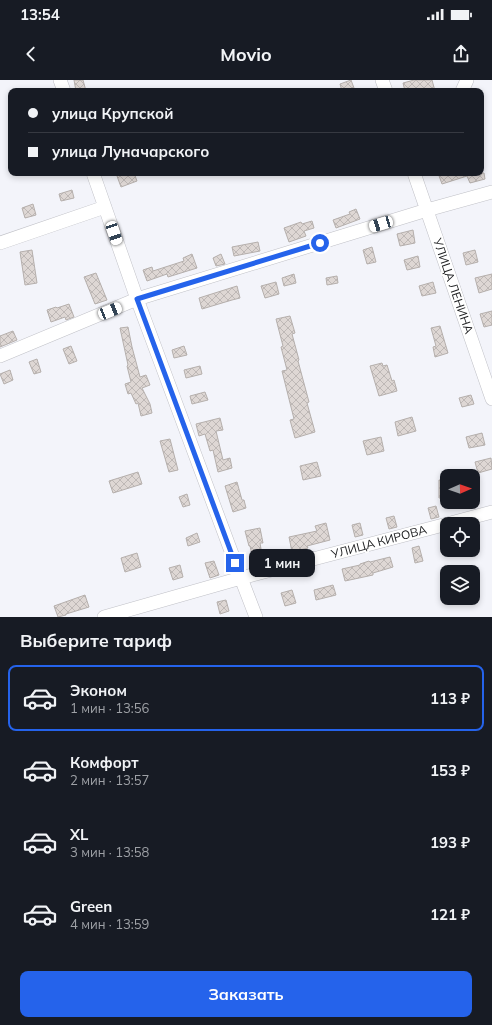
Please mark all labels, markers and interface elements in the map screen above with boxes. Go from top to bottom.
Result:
text: 13:54 [20,5,60,24]
icon: back [20,43,42,65]
text: Movio [220,43,272,66]
icon: share [450,43,472,65]
text: улица Крупской [52,104,173,123]
text: улица Луначарского [52,142,209,161]
car [368,215,394,233]
car [104,220,124,246]
route start [311,234,329,252]
street label: УЛИЦА ЛЕНИНА [430,235,477,336]
car [97,301,123,321]
north arrow [440,469,480,509]
map controls [440,469,480,605]
button: locate [440,517,480,557]
street label: УЛИЦА КИРОВА [328,522,428,562]
callout: 1 мин [249,549,315,577]
route end [226,554,244,572]
text: 1 мин [264,555,300,571]
button: layers [440,565,480,605]
text: Выберите тариф [20,629,172,652]
icon: car [22,680,58,716]
text: Эконом [70,681,127,700]
text: 113 ₽ [430,689,470,708]
text: 1 мин · 13:56 [70,700,149,716]
icon: car [22,752,58,788]
text: Комфорт [70,753,139,772]
text: 153 ₽ [430,761,470,780]
text: 2 мин · 13:57 [70,772,149,788]
icon: car [22,824,58,860]
text: XL [70,825,88,844]
text: 193 ₽ [430,833,470,852]
text: 3 мин · 13:58 [70,844,149,860]
icon: car [22,896,58,932]
text: Green [70,897,112,916]
text: 121 ₽ [430,905,470,924]
text: 4 мин · 13:59 [70,916,149,932]
button: Заказать [20,971,472,1017]

